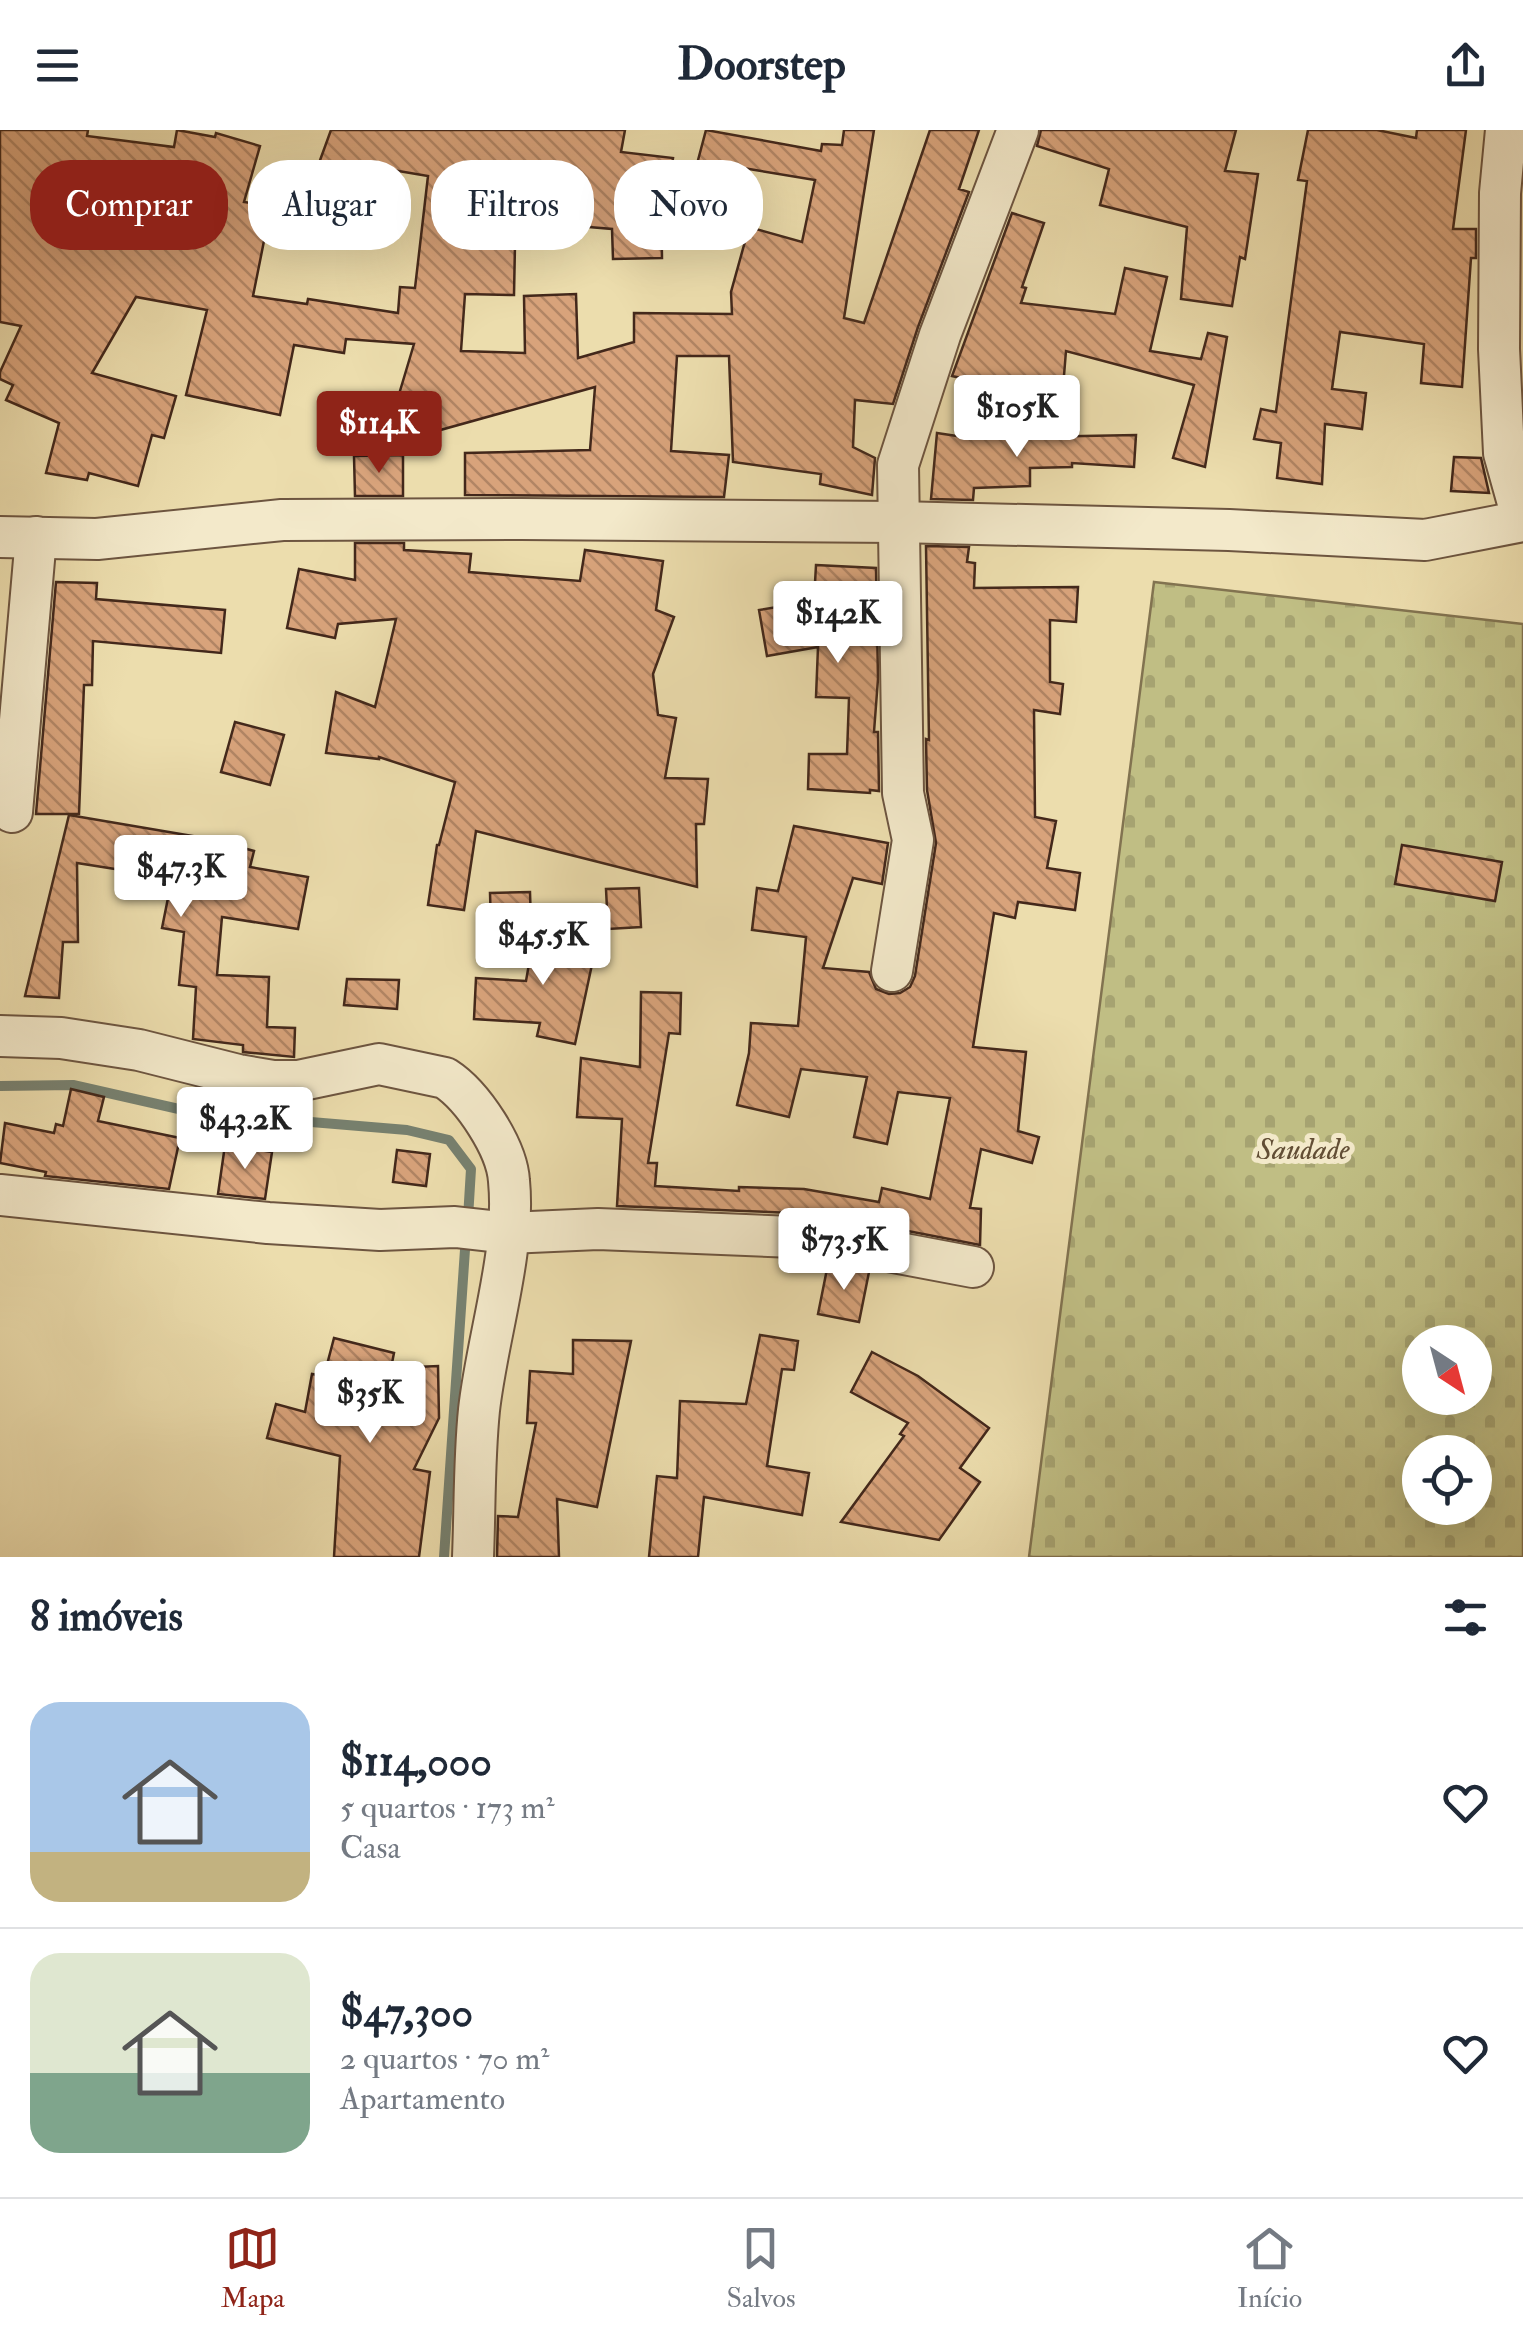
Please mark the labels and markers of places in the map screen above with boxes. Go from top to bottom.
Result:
pin: $105K [947,375,1087,460]
pin: $114K [309,391,449,476]
pin: $142K [768,581,908,666]
pin: $47.3K [100,835,262,920]
pin: $45.5K [462,903,624,988]
pin: $43.2K [164,1087,326,1172]
pin: $73.5K [763,1208,925,1293]
pin: $35K [311,1361,429,1446]

